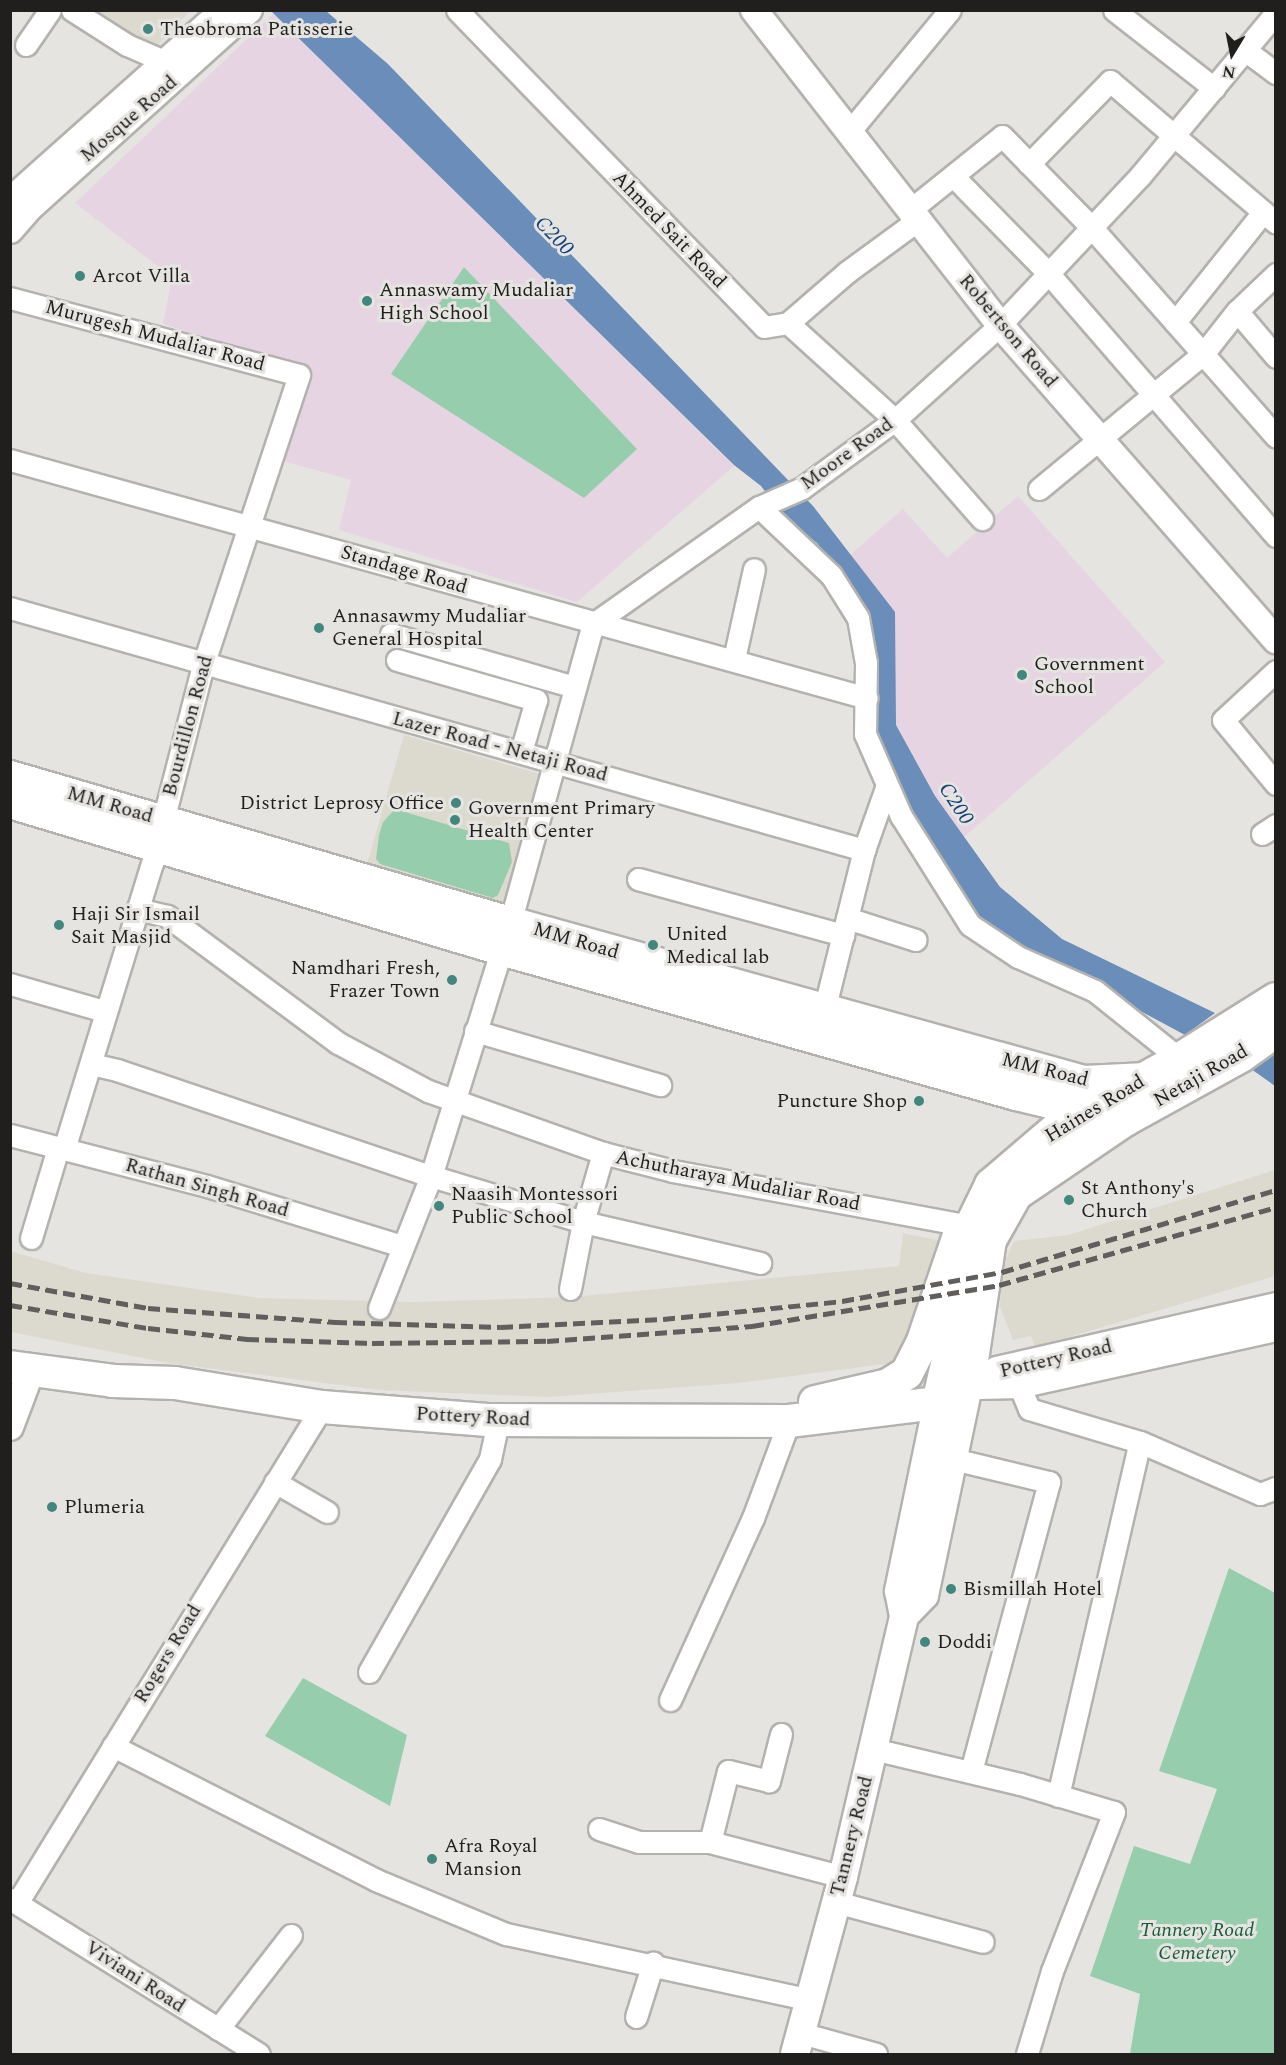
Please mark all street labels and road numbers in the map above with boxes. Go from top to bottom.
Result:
street label: Mosque Road [76,70,182,168]
street label: Ahmed Sait Road [607,166,731,294]
street label: Robertson Road [953,269,1063,393]
street label: Murugesh Mudaliar Road [43,295,267,377]
street label: Moore Road [796,412,898,496]
street label: Standage Road [338,540,470,600]
street label: Bourdillon Road [158,653,218,799]
street label: Lazer Road - Netaji Road [390,707,610,787]
street label: MM Road [64,781,156,829]
street label: MM Road [530,917,622,965]
street label: Netaji Road [1149,1039,1253,1113]
street label: MM Road [999,1048,1091,1092]
street label: Haines Road [1041,1070,1149,1148]
street label: Achutharaya Mudaliar Road [614,1145,862,1217]
street label: Rathan Singh Road [122,1153,292,1223]
street label: Pottery Road [997,1334,1115,1384]
street label: Pottery Road [415,1402,531,1432]
street label: Rogers Road [129,1600,207,1708]
street label: Tannery Road [825,1773,879,1899]
street label: Viviani Road [80,1936,190,2018]

